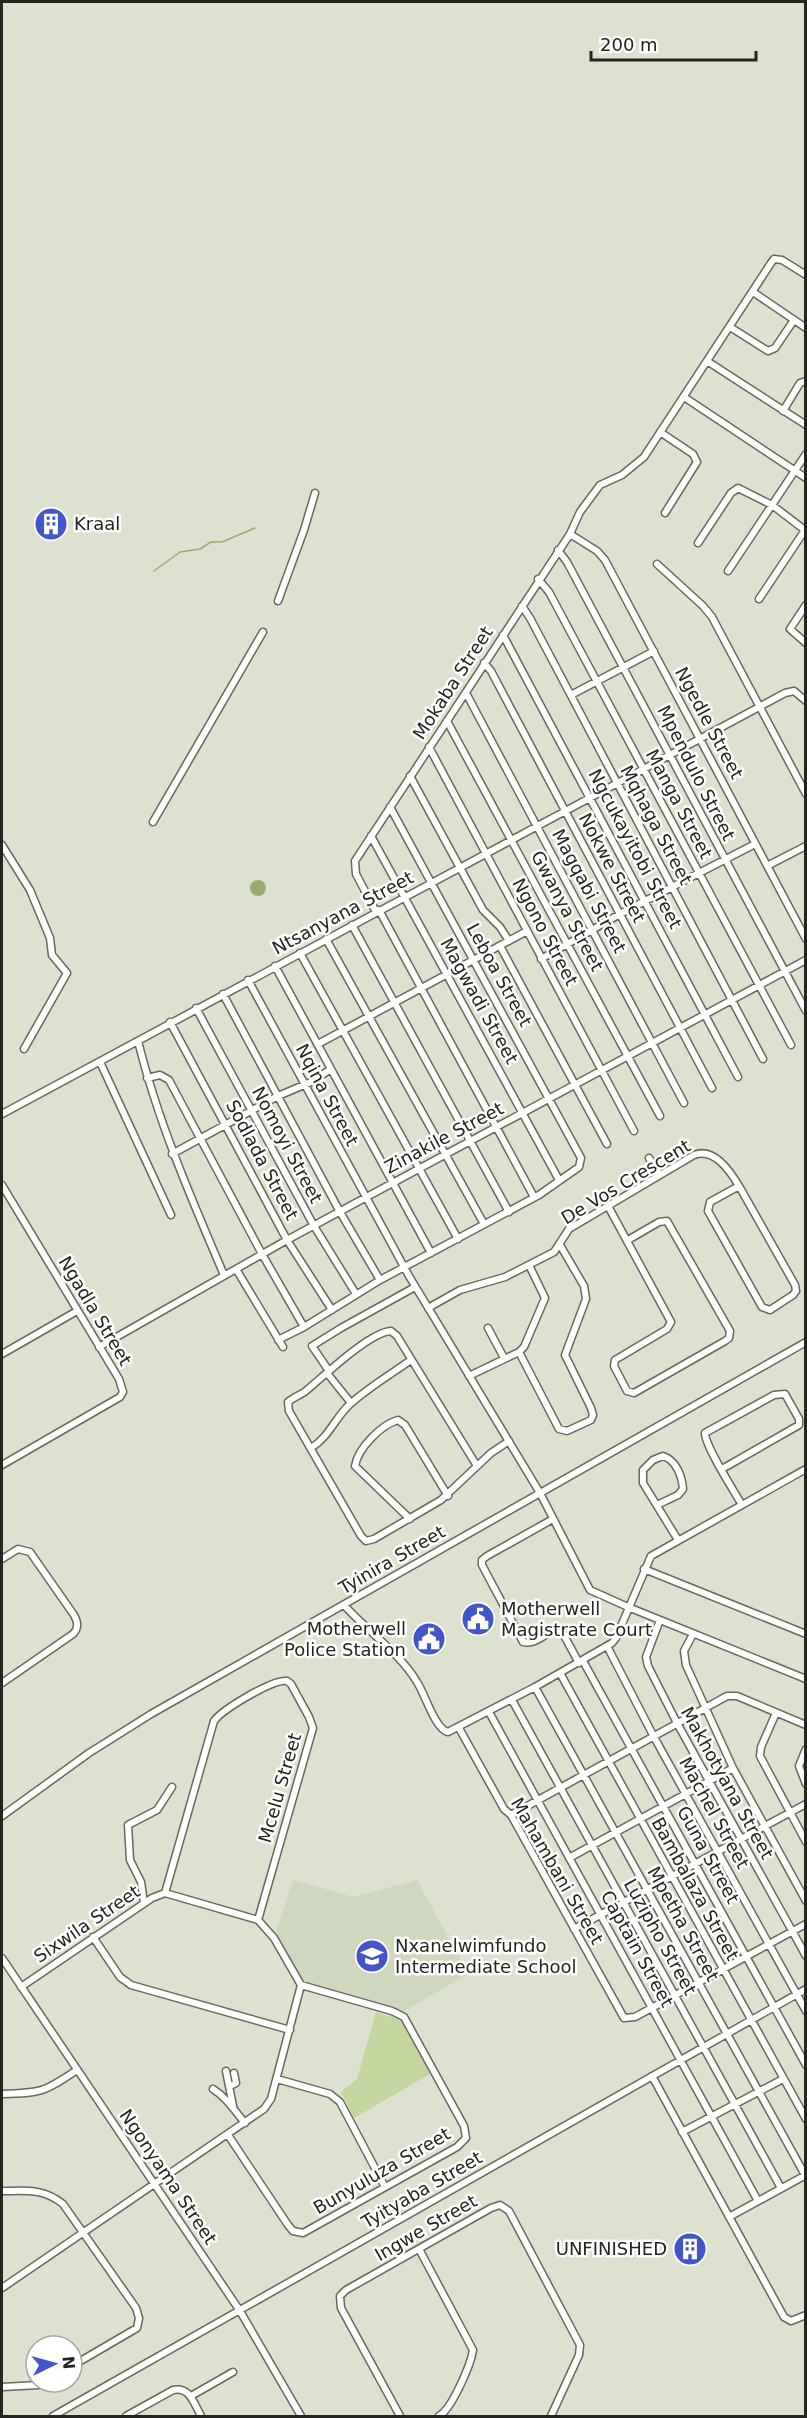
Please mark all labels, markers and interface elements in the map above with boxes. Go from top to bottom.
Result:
scale bar [591,24,756,62]
text: 200 m [600,34,658,55]
building icon: Kraal [33,506,69,542]
place label: Kraal [74,513,120,534]
street label: Mokaba Street [408,622,497,743]
street label: Ngedle Street [671,663,748,782]
street label: Mpendulo Street [653,702,740,844]
street label: Manga Street [642,745,717,862]
street label: Mqhaga Street [616,761,697,888]
street label: Ngcukayitobi Street [584,765,686,932]
street label: Nokwe Street [575,809,650,926]
street label: Magqabi Street [548,825,631,956]
street label: Gwanya Street [527,847,608,975]
street label: Ntsanyana Street [269,866,417,959]
street label: Ngono Street [508,874,583,989]
street label: Leboa Street [462,920,536,1030]
street label: Magwadi Street [436,934,523,1067]
street label: Nqina Street [292,1040,363,1149]
street label: Nomoyi Street [248,1083,327,1207]
street label: Sodlada Street [222,1096,303,1223]
street label: Zinakile Street [381,1097,507,1178]
street label: De Vos Crescent [557,1135,694,1228]
street label: Ngadla Street [55,1252,136,1369]
street label: Tyinira Street [334,1521,449,1599]
place label: Motherwell Magistrate Court [501,1598,652,1640]
public building icon: Motherwell Magistrate Court [460,1601,496,1637]
place label: Motherwell Police Station [284,1618,406,1660]
public building icon: Motherwell Police Station [411,1621,447,1657]
street label: Makhotyana Street [677,1703,778,1863]
street label: Mcelu Street [254,1730,305,1845]
street label: Machel Street [675,1753,754,1872]
street label: Mahambani Street [507,1794,608,1948]
street label: Guna Street [673,1802,744,1907]
street label: Bambalaza Street [647,1814,743,1964]
street label: Mpetha Street [643,1863,724,1985]
street label: Luzipho Street [620,1875,701,1999]
street label: Sixwila Street [30,1880,144,1967]
street label: Captain Street [597,1887,678,2011]
place label: Nxanelwimfundo Intermediate School [395,1935,577,1977]
school or university icon: Nxanelwimfundo Intermediate School [354,1938,390,1974]
street label: Ngonyama Street [116,2105,221,2248]
street label: Bunyuluza Street [310,2123,454,2218]
street label: Tyityaba Street [357,2147,486,2233]
street label: Ingwe Street [371,2190,481,2265]
building icon: UNFINISHED [672,2231,708,2267]
place label: UNFINISHED [556,2238,667,2259]
north arrow [24,2334,84,2394]
text: N [58,2355,78,2370]

